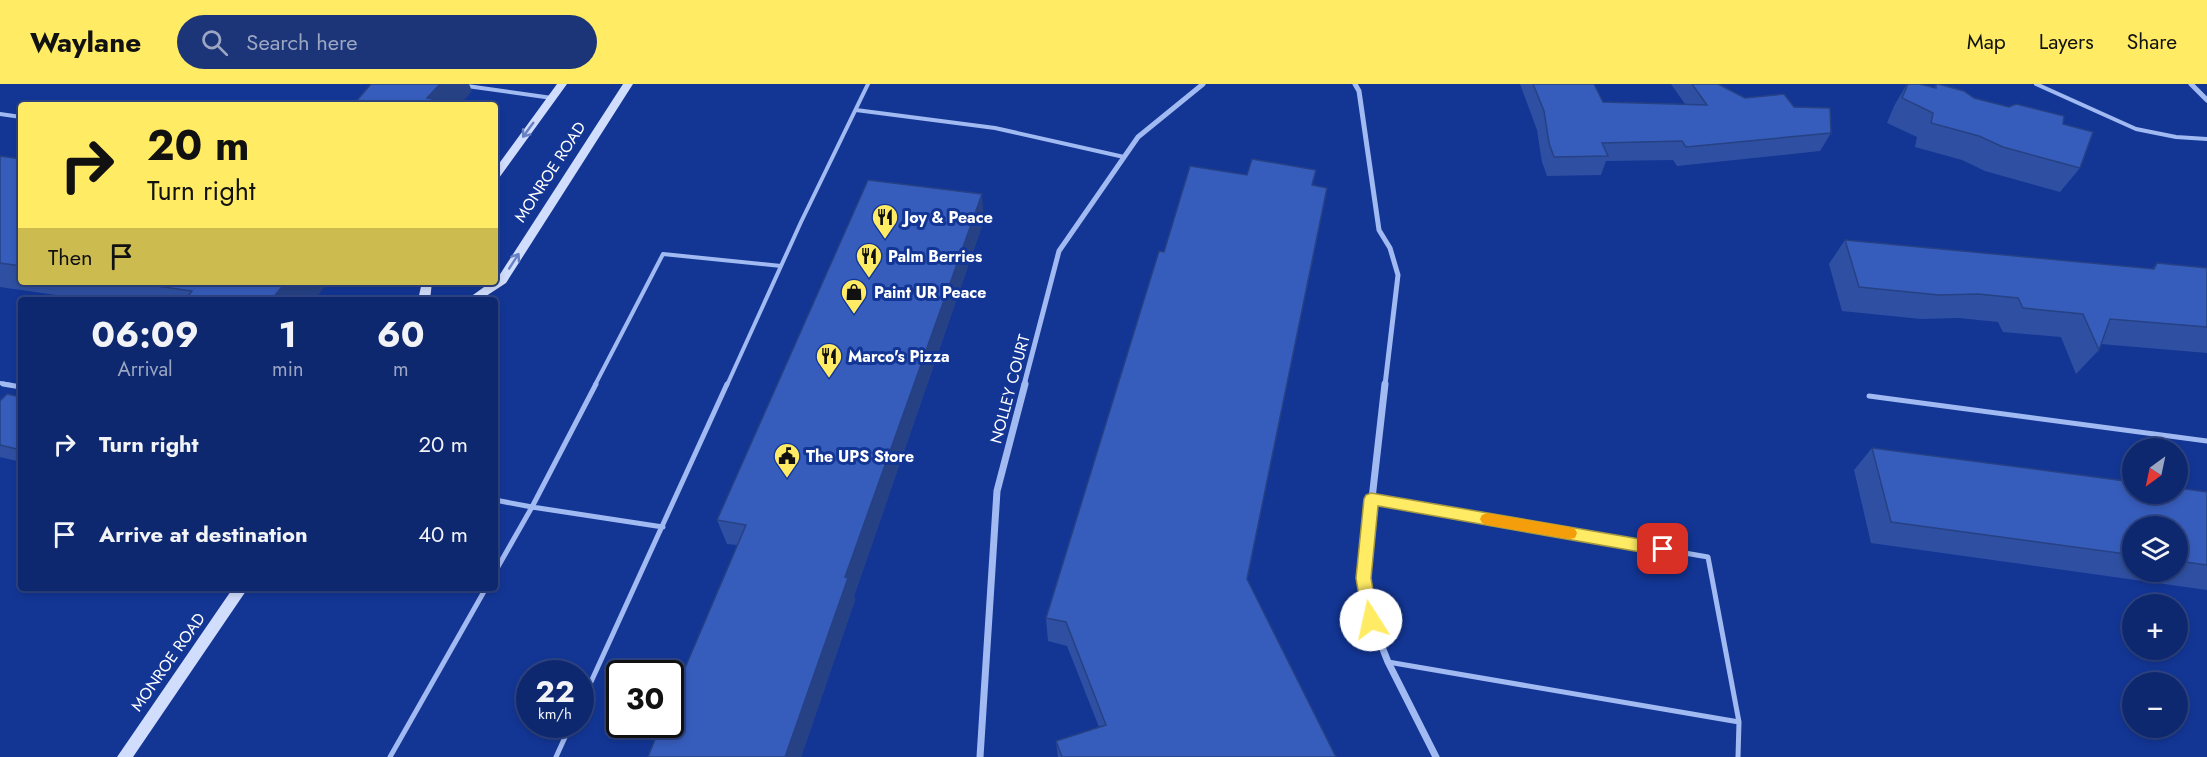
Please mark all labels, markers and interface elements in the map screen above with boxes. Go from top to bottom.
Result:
search box [177,15,597,69]
text: Waylane [30,22,141,63]
icon: search [198,26,231,59]
text: Search here [246,26,358,58]
text: Map [1967,27,2006,57]
text: Layers [2039,27,2094,57]
text: Share [2127,27,2177,57]
text: 20 m [147,115,249,176]
street label: MONROE ROAD [509,117,591,227]
one-way arrow [522,122,535,138]
icon: right [48,126,126,204]
text: Turn right [147,171,255,210]
restaurant icon: Joy & Peace [870,202,900,240]
place label: Joy & Peace [901,206,993,229]
icon: arrive [105,240,138,273]
text: Then [48,241,93,273]
restaurant icon: Palm Berries [854,241,884,279]
place label: Palm Berries [888,245,982,268]
one-way arrow [509,253,521,270]
shop icon: Paint UR Peace [839,277,869,315]
place label: Paint UR Peace [874,281,986,304]
text: 06:09 [91,308,199,360]
text: 1 [279,308,297,360]
text: 60 [377,308,425,360]
street label: NOLLEY COURT [984,331,1036,446]
restaurant icon: Marco's Pizza [814,341,844,379]
place label: Marco's Pizza [848,345,950,368]
text: Arrival [117,355,173,384]
text: min [272,355,303,384]
text: m [393,355,409,384]
icon: right [48,428,81,461]
text: Turn right [99,428,199,460]
text: 20 m [419,428,468,460]
north arrow [2122,438,2188,504]
map controls [2122,438,2188,738]
public building icon: The UPS Store [772,441,802,479]
place label: The UPS Store [806,445,914,468]
button: layers [2122,516,2188,582]
icon: arrive [48,518,81,551]
text: Arrive at destination [99,518,308,550]
text: 40 m [418,518,468,550]
pin [1637,523,1688,574]
icon: arrive [1646,532,1679,565]
position arrow [1339,588,1403,652]
button: + [2122,594,2188,660]
street label: MONROE ROAD [125,608,211,716]
speed limit sign: 30 [606,660,684,738]
text: 22 [535,670,575,713]
button: − [2122,672,2188,738]
text: km/h [538,703,572,725]

